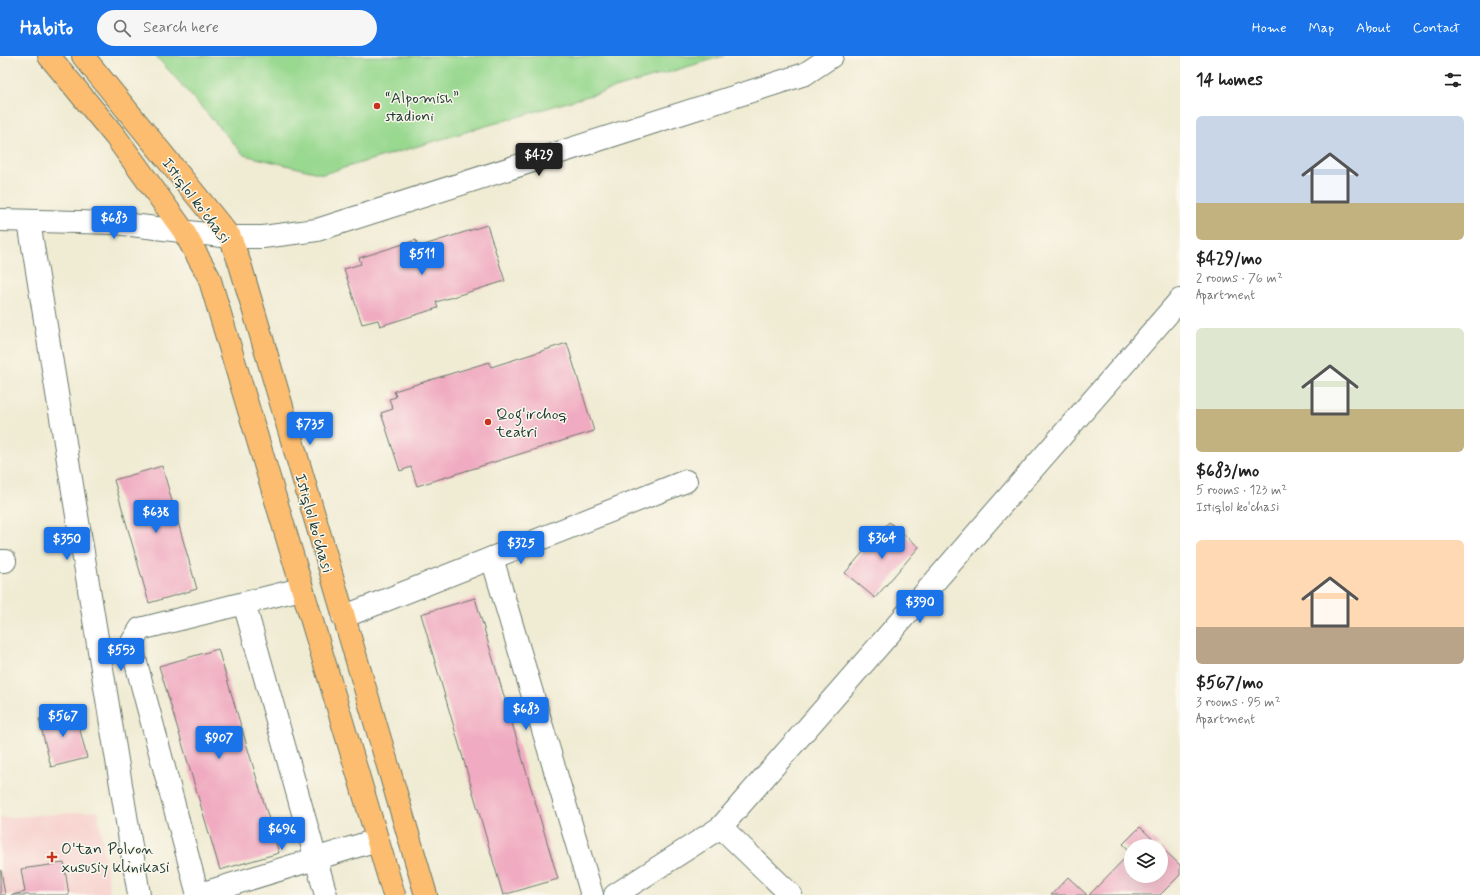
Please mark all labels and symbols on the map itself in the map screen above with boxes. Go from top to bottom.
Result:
place label: “Alpomish” stadioni [385,88,459,127]
marker: “Alpomish” stadioni [372,101,382,111]
pin: $429 [515,143,563,177]
street label: Istiqlol ko'chasi [157,154,235,248]
pin: $683 [90,206,138,240]
pin: $511 [398,242,446,276]
place label: Qog'irchoq teatri [495,404,568,443]
pin: $735 [286,412,334,446]
marker: Qog'irchoq teatri [483,417,493,427]
street label: Istiqlol ko'chasi [289,471,338,576]
pin: $638 [132,500,180,534]
pin: $364 [858,526,906,560]
pin: $350 [43,527,91,561]
pin: $325 [497,531,545,565]
pin: $390 [896,590,944,624]
pin: $553 [97,638,145,672]
pin: $683 [502,697,550,731]
pin: $567 [39,704,87,738]
pin: $907 [195,726,243,760]
pin: $696 [258,817,306,851]
place label: O'tan Polvon xususiy klinikasi [61,839,170,878]
marker: O'tan Polvon xususiy klinikasi [46,851,58,863]

